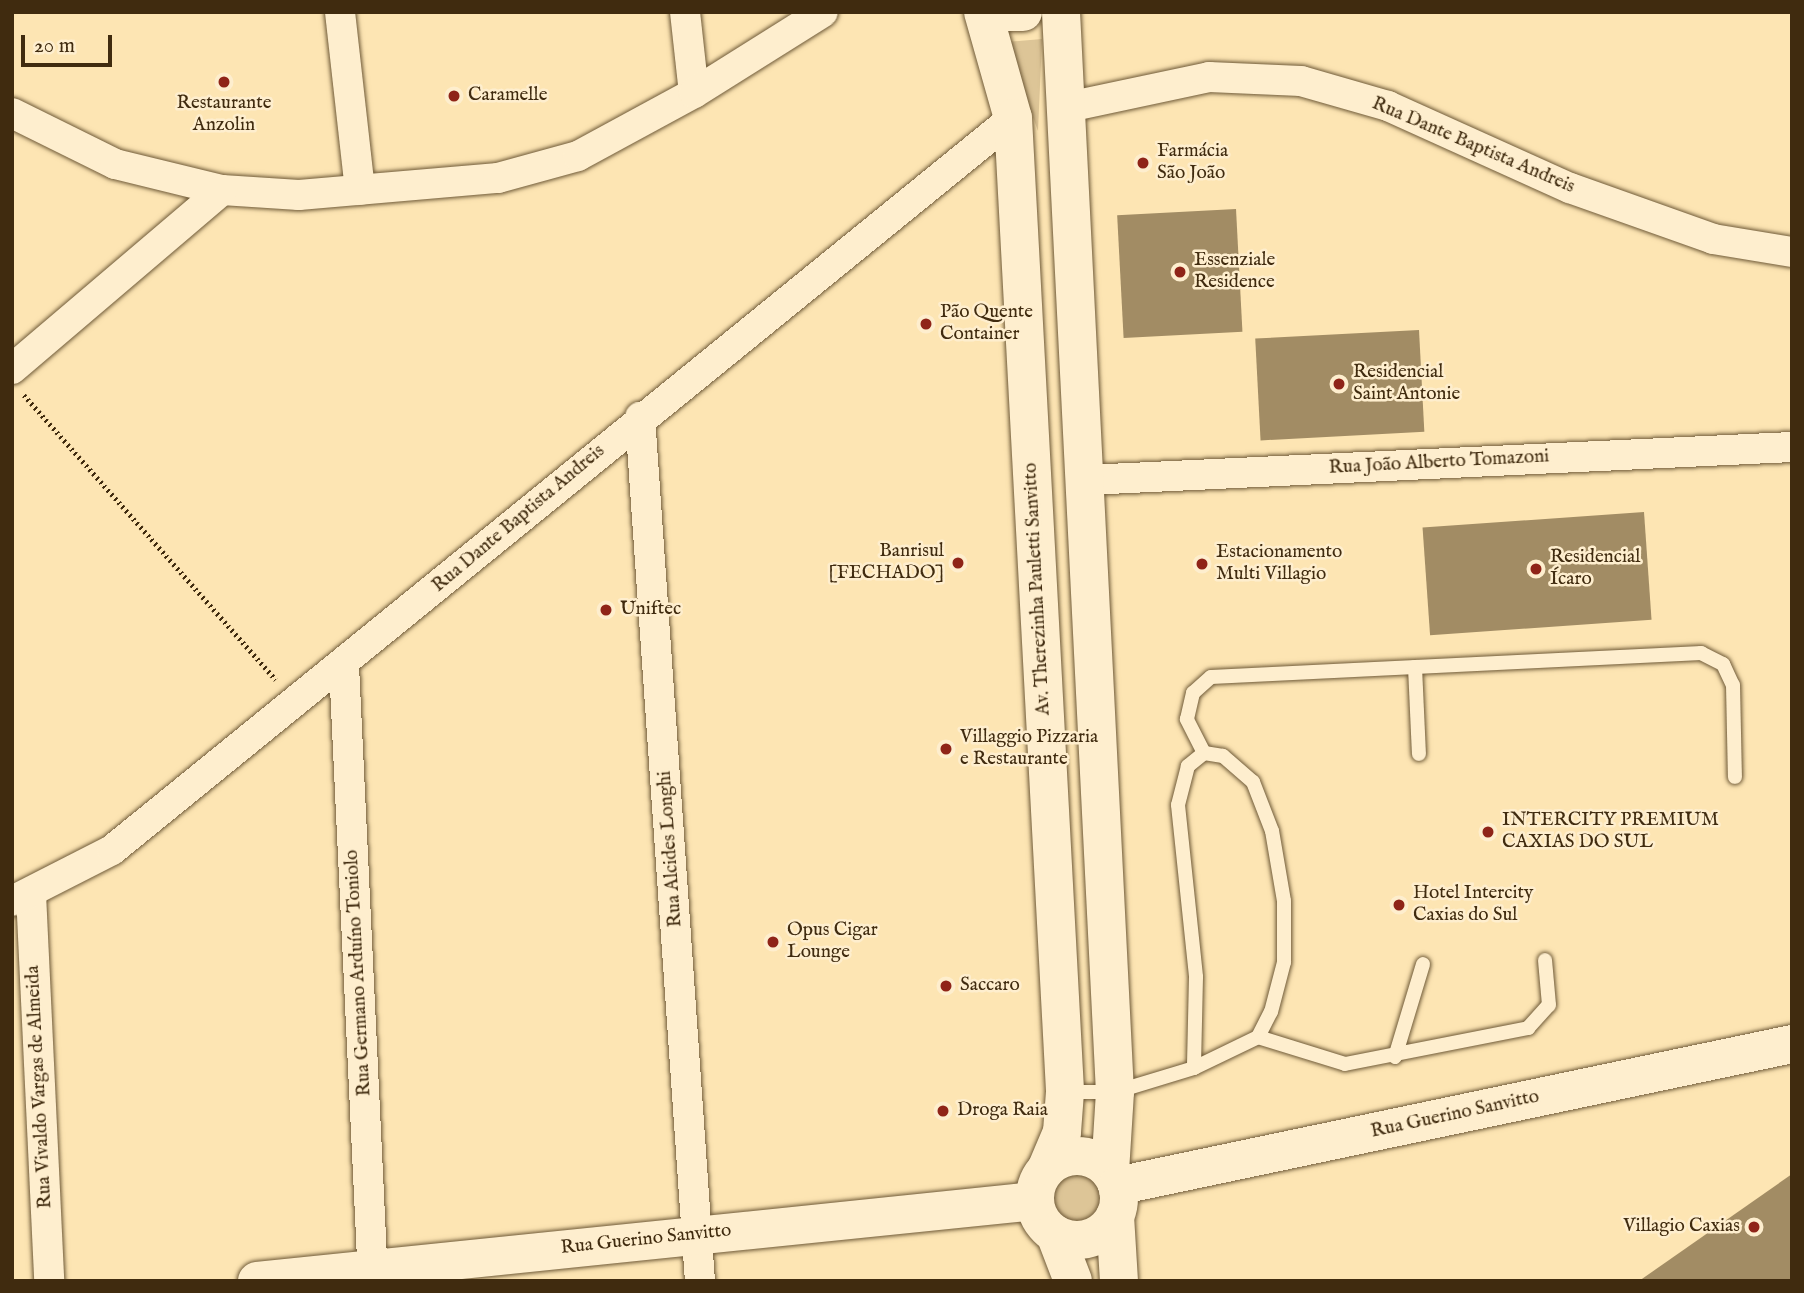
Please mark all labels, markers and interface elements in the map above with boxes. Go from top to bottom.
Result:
scale bar [24,21,116,65]
text: 20 m [34,33,75,60]
marker: Restaurante Anzolin [216,74,232,90]
place label: Caramelle [468,85,547,107]
marker: Caramelle [446,88,462,104]
place label: Restaurante Anzolin [177,93,271,137]
street label: Rua Dante Baptista Andreis [1368,93,1578,199]
place label: Farmácia São João [1157,141,1228,185]
marker: Farmácia São João [1135,155,1151,171]
place label: Essenziale Residence [1194,250,1275,294]
marker: Essenziale Residence [1172,264,1188,280]
place label: Pão Quente Container [940,302,1033,346]
marker: Pão Quente Container [918,316,934,332]
place label: Residencial Saint Antonie [1353,362,1460,406]
marker: Residencial Saint Antonie [1331,376,1347,392]
street label: Rua Dante Baptista Andreis [428,440,610,598]
street label: Rua João Alberto Tomazoni [1328,446,1550,480]
street label: Av. Therezinha Pauletti Sanvitto [1020,462,1056,716]
place label: Banrisul [FECHADO] [828,541,944,585]
place label: Estacionamento Multi Villagio [1216,542,1342,586]
place label: Residencial Ícaro [1550,547,1640,591]
marker: Banrisul [FECHADO] [950,555,966,571]
marker: Estacionamento Multi Villagio [1194,556,1210,572]
marker: Residencial Ícaro [1528,561,1544,577]
place label: Uniftec [620,599,681,621]
marker: Uniftec [598,602,614,618]
place label: Villaggio Pizzaria e Restaurante [960,727,1098,771]
marker: Villaggio Pizzaria e Restaurante [938,741,954,757]
street label: Rua Alcides Longhi [654,770,688,928]
place label: INTERCITY PREMIUM CAXIAS DO SUL [1502,810,1719,854]
marker: INTERCITY PREMIUM CAXIAS DO SUL [1480,824,1496,840]
street label: Rua Germano Arduíno Toniolo [341,849,377,1097]
place label: Hotel Intercity Caxias do Sul [1413,883,1533,927]
marker: Hotel Intercity Caxias do Sul [1391,897,1407,913]
place label: Opus Cigar Lounge [787,920,878,964]
marker: Opus Cigar Lounge [765,934,781,950]
street label: Rua Vivaldo Vargas de Almeida [22,965,58,1209]
place label: Saccaro [960,975,1020,997]
marker: Saccaro [938,978,954,994]
street label: Rua Guerino Sanvitto [1369,1086,1541,1144]
place label: Droga Raia [957,1100,1048,1122]
marker: Droga Raia [935,1103,951,1119]
place label: Villagio Caxias [1623,1216,1740,1238]
marker: Villagio Caxias [1746,1219,1762,1235]
street label: Rua Guerino Sanvitto [560,1220,732,1260]

